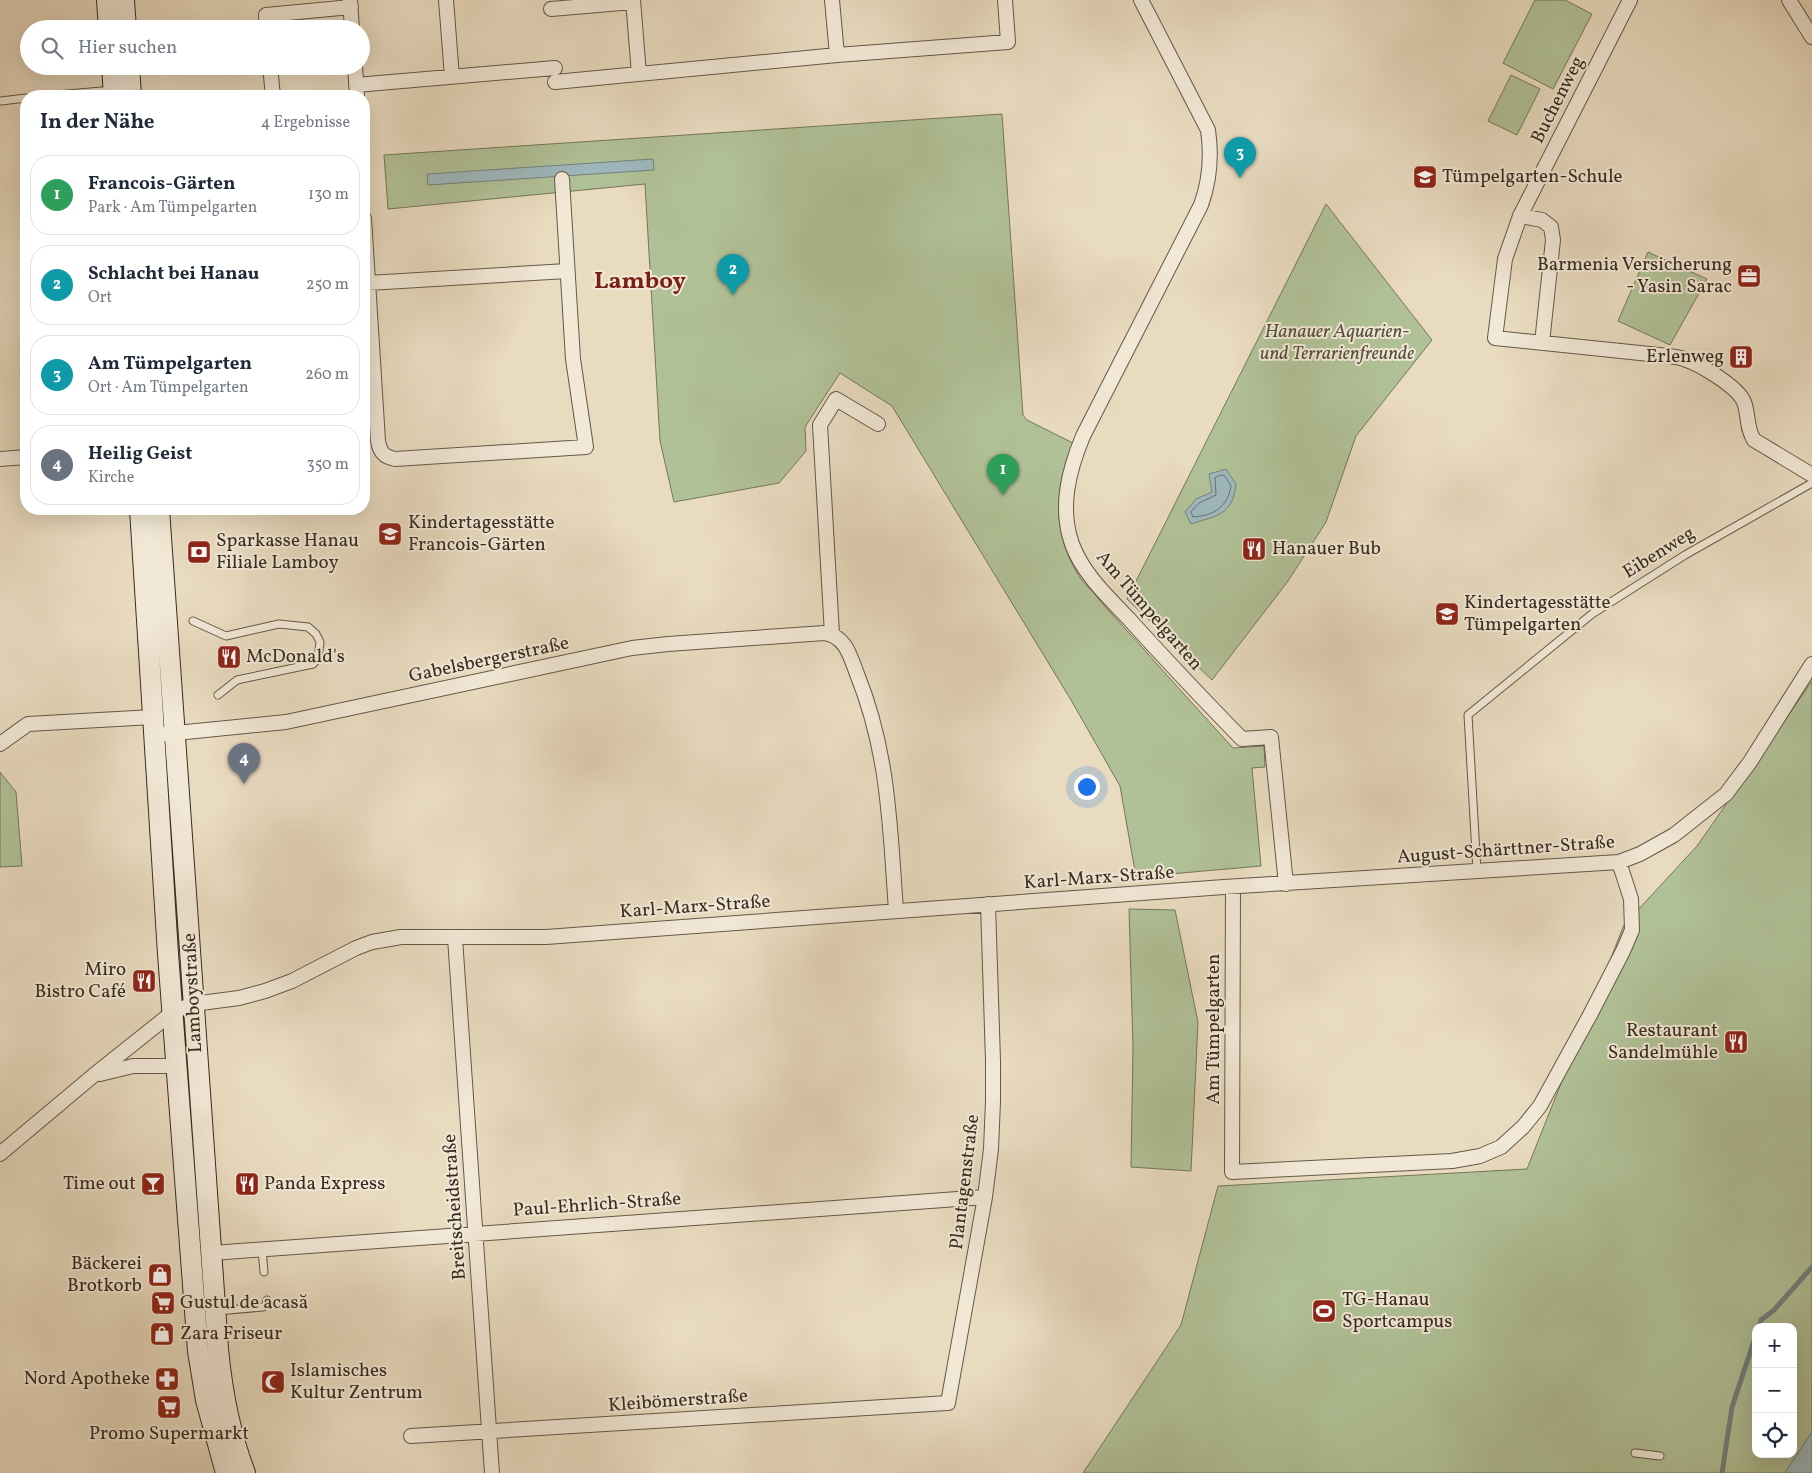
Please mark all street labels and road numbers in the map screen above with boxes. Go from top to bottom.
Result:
street label: Buchenweg [1525,52,1591,148]
street label: Eibenweg [1618,521,1700,585]
street label: Am Tümpelgarten [1090,546,1208,676]
street label: Gabelsbergerstraße [406,630,572,690]
street label: August-Schärttner-Straße [1396,829,1616,871]
street label: Karl-Marx-Straße [1023,860,1175,896]
street label: Karl-Marx-Straße [619,889,771,925]
street label: Lamboystraße [177,932,209,1054]
street label: Am Tümpelgarten [1201,954,1227,1104]
street label: Plantagenstraße [944,1113,986,1251]
street label: Breitscheidstraße [437,1133,473,1281]
street label: Paul-Ehrlich-Straße [512,1186,682,1224]
street label: Kleibömerstraße [607,1383,749,1419]

